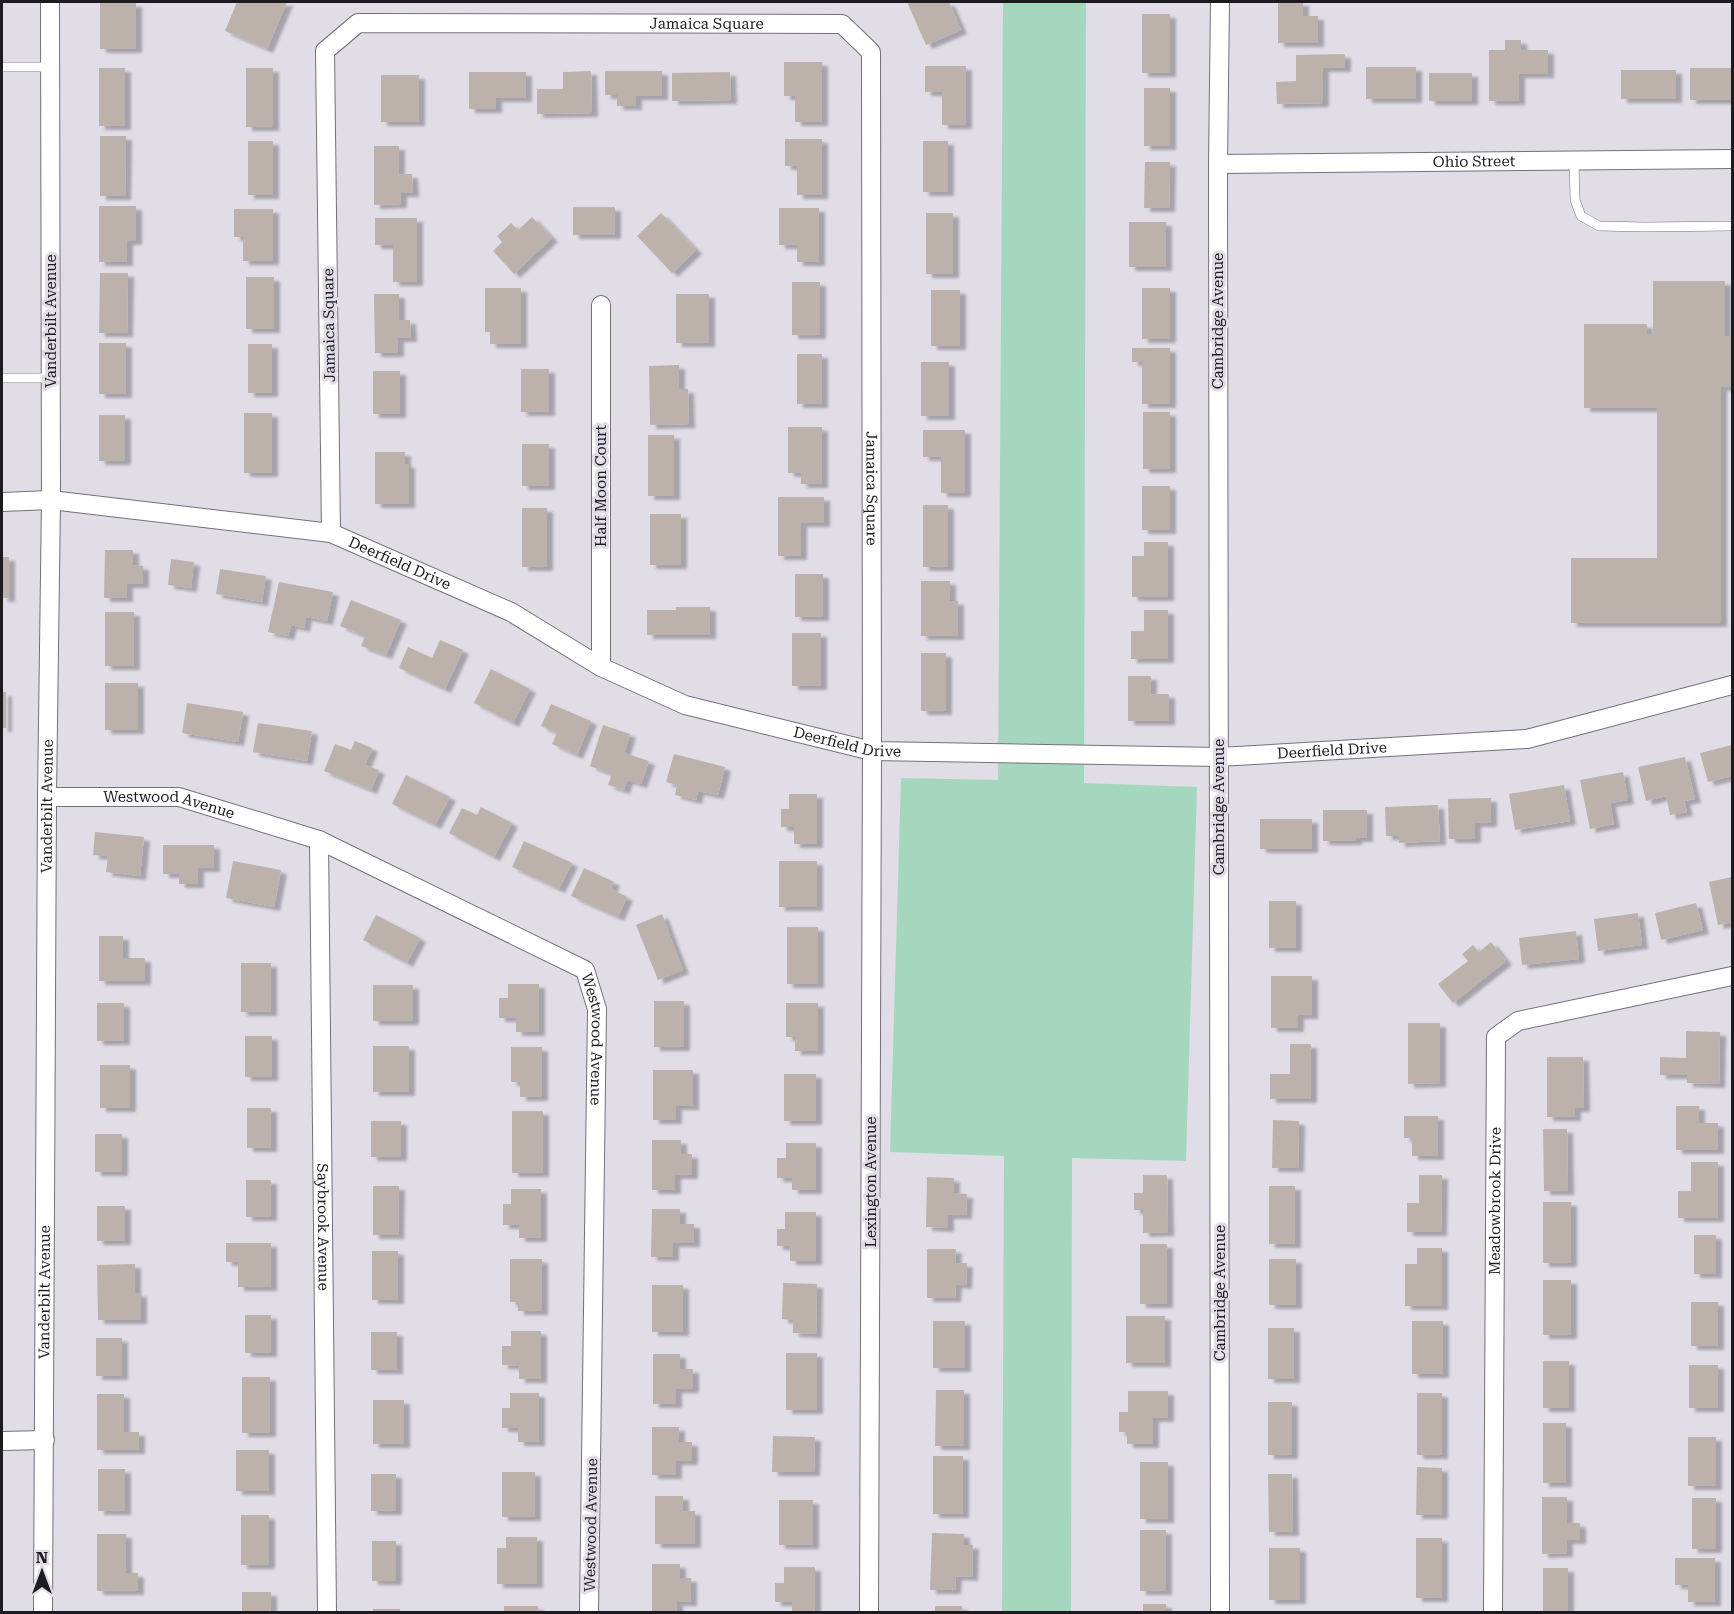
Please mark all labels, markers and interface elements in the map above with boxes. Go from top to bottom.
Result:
street label: Jamaica Square [650,15,764,33]
street label: Ohio Street [1433,152,1516,171]
street label: Cambridge Avenue [1209,253,1227,389]
street label: Vanderbilt Avenue [42,254,60,388]
street label: Jamaica Square [319,268,339,382]
street label: Half Moon Court [592,425,610,547]
street label: Jamaica Square [863,431,881,545]
street label: Deerfield Drive [346,533,454,593]
street label: Deerfield Drive [791,723,901,761]
street label: Deerfield Drive [1277,738,1387,763]
street label: Vanderbilt Avenue [38,739,57,873]
street label: Cambridge Avenue [1210,739,1228,875]
street label: Westwood Avenue [103,788,237,823]
street label: Westwood Avenue [577,971,606,1106]
street label: Lexington Avenue [862,1116,880,1248]
street label: Meadowbrook Drive [1486,1127,1505,1275]
street label: Saybrook Avenue [313,1163,333,1291]
street label: Vanderbilt Avenue [35,1225,54,1359]
street label: Cambridge Avenue [1211,1225,1229,1361]
street label: Westwood Avenue [581,1458,601,1592]
north arrow [12,1542,72,1602]
text: N [36,1548,48,1567]

